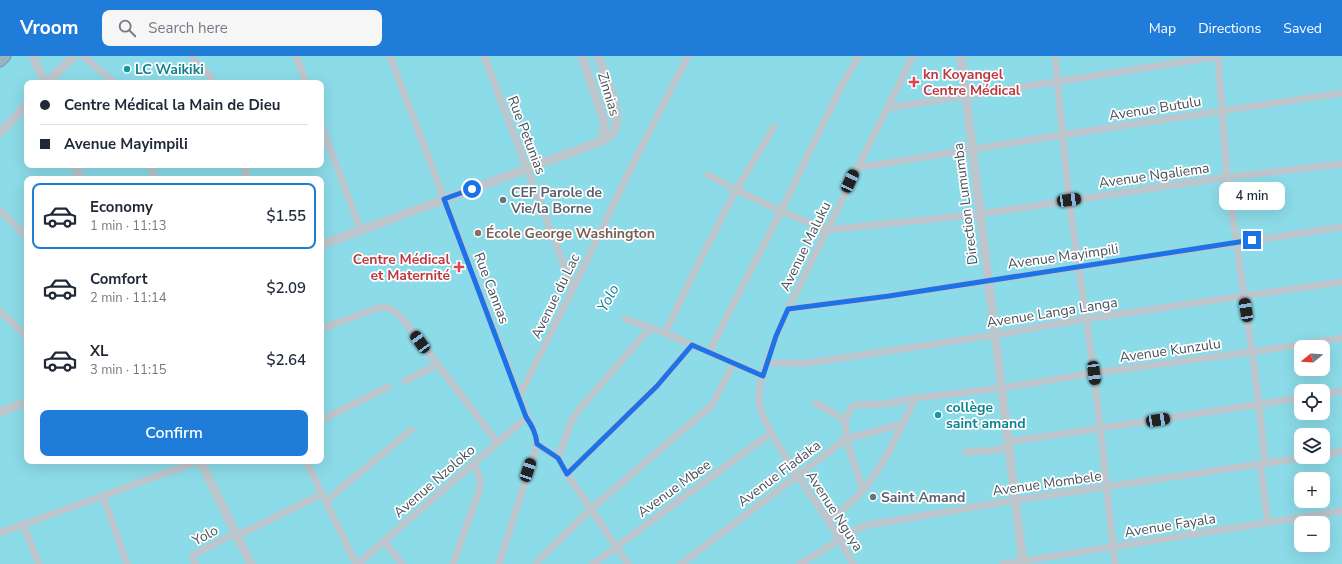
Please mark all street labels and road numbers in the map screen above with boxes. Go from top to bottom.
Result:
street label: Zinnias [593,70,624,119]
street label: Avenue Butulu [1108,92,1203,125]
street label: Rue Petunias [503,93,550,177]
street label: Direction Lumumba [949,142,982,266]
street label: Avenue Ngaliema [1098,158,1211,193]
street label: Avenue Maluku [776,198,835,294]
street label: Avenue Mayimpili [1006,239,1120,274]
street label: Rue Cannas [469,250,514,327]
street label: Avenue du Lac [527,250,584,342]
street label: Avenue Langa Langa [985,293,1119,332]
street label: Avenue Kunzulu [1118,334,1222,367]
street label: Avenue Fiadaka [734,436,825,511]
street label: Avenue Nzoloko [390,441,479,522]
street label: Avenue Mbee [634,455,715,521]
street label: Avenue Mombele [991,466,1103,501]
street label: Avenue Nguya [802,467,868,555]
street label: Avenue Fayala [1123,509,1217,542]
street label: Yolo [188,521,222,551]

